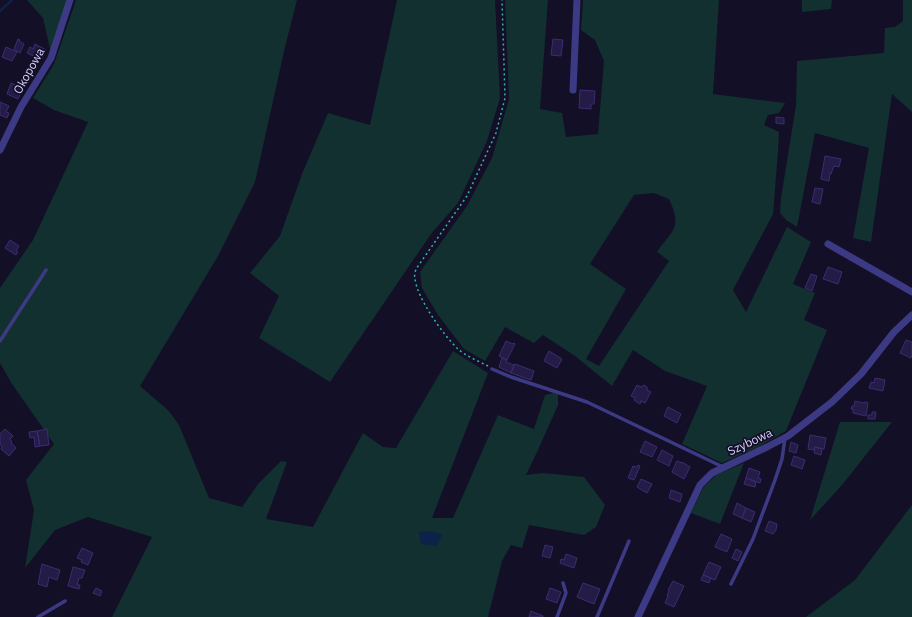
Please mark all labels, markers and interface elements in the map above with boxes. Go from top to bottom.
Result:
street label: Okopowa [10,45,48,96]
street label: Szybowa [725,424,775,458]

